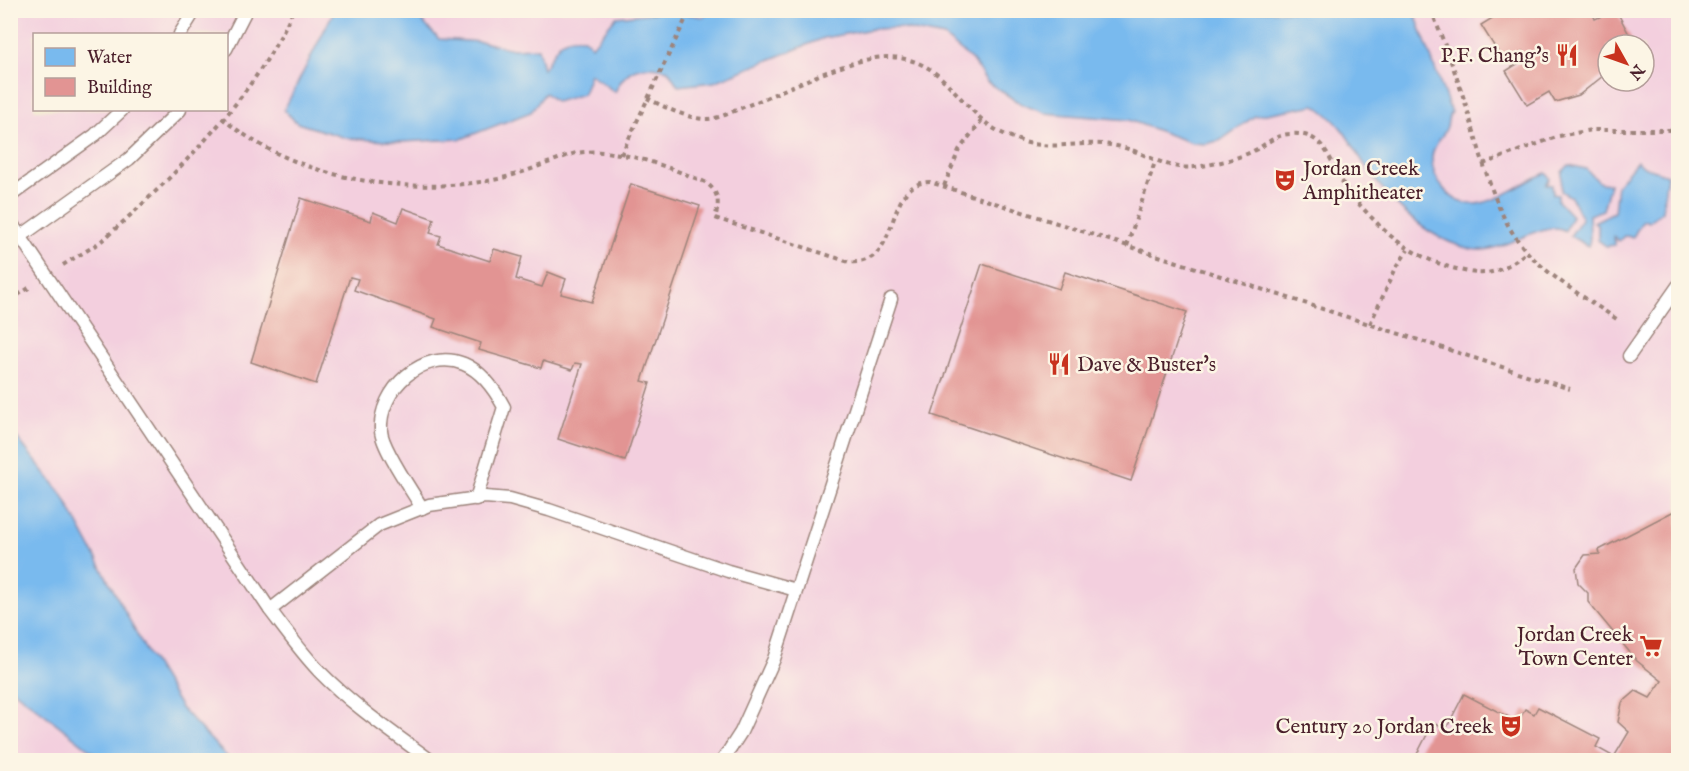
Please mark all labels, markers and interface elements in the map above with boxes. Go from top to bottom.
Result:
legend [33,33,228,111]
north arrow [1596,33,1656,93]
restaurant icon: P.F. Chang's [1554,42,1580,68]
place label: P.F. Chang's [1441,43,1549,70]
text: Water [87,47,132,70]
text: N [1624,59,1649,83]
text: Building [87,77,152,100]
place label: Jordan Creek Amphitheater [1301,156,1423,207]
theatre icon: Jordan Creek Amphitheater [1272,167,1298,193]
restaurant icon: Dave & Buster's [1046,351,1072,377]
place label: Dave & Buster's [1077,352,1216,379]
place label: Jordan Creek Town Center [1515,622,1634,673]
supermarket icon: Jordan Creek Town Center [1638,633,1664,659]
theatre icon: Century 20 Jordan Creek [1498,713,1524,739]
place label: Century 20 Jordan Creek [1276,714,1494,741]

